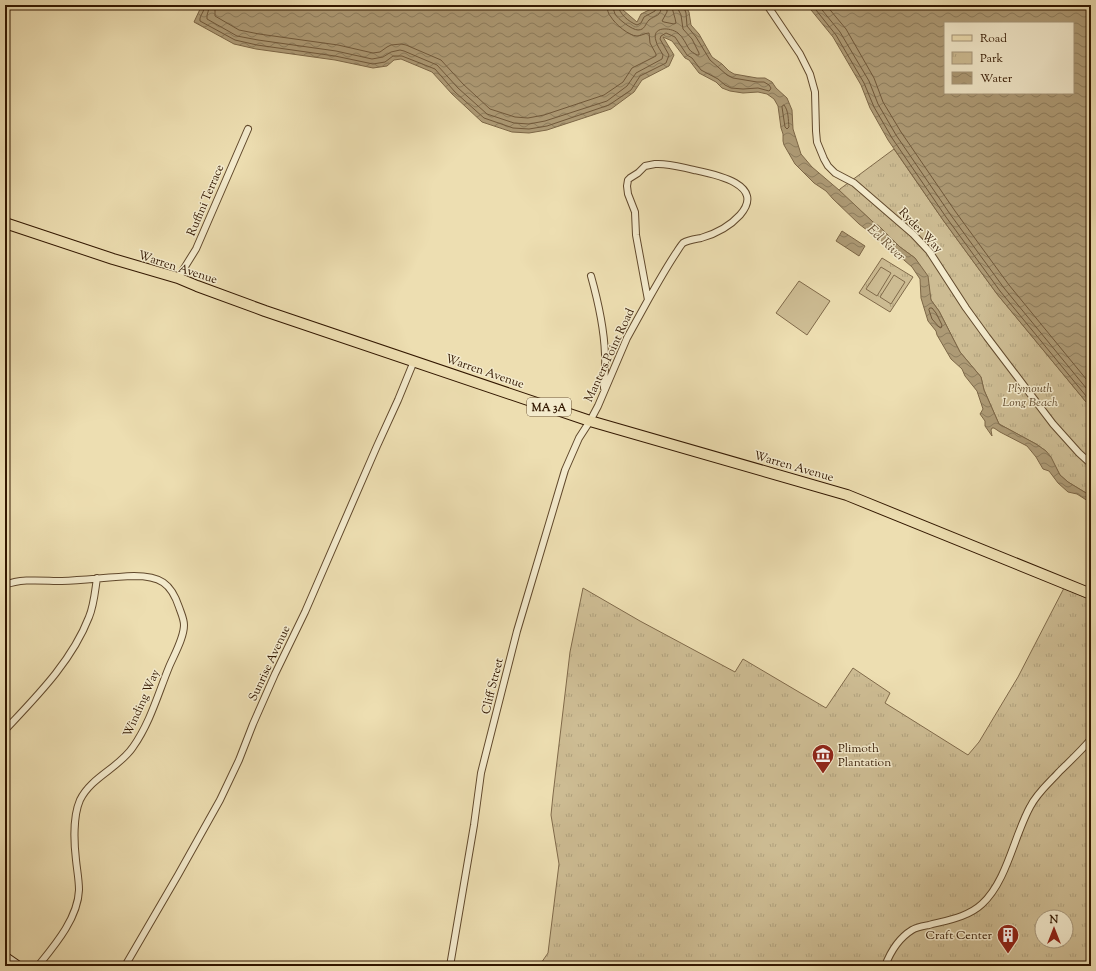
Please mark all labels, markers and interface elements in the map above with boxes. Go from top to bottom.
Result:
legend [944,22,1074,94]
text: Road [980,30,1007,48]
text: Park [980,50,1003,68]
text: Water [980,70,1013,88]
street label: Ruffini Terrace [183,161,229,239]
street label: Ryder Way [894,204,947,257]
water label: Eel River [863,221,909,266]
street label: Warren Avenue [136,247,220,289]
street label: Manters Point Road [580,305,640,405]
street label: Warren Avenue [443,350,527,394]
park label: Plymouth Long Beach [1002,380,1058,412]
road number: MA 3A [527,398,571,416]
street label: Warren Avenue [752,447,836,487]
street label: Sunrise Avenue [244,622,296,704]
street label: Cliff Street [477,656,509,716]
street label: Winding Way [119,667,165,740]
place label: Plimoth Plantation [838,740,891,772]
museum icon: Plimoth Plantation [810,742,836,775]
north arrow [1034,909,1074,949]
text: N [1049,912,1059,928]
building icon: Craft Center [995,922,1021,955]
place label: Craft Center [926,927,992,945]

